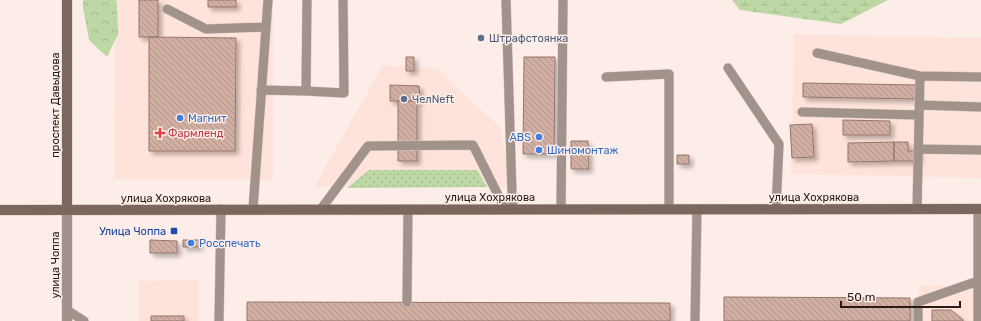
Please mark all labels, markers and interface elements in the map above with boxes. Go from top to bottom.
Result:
place label: Штрафстоянка [489,32,568,45]
marker: Штрафстоянка [476,33,486,43]
street label: проспект Давыдова [49,52,62,158]
place label: ЧелNeft [412,93,455,106]
marker: ЧелNeft [399,94,409,104]
place label: Магнит [188,112,227,125]
marker: Магнит [175,113,185,123]
place label: Фармленд [168,127,224,140]
marker: Фармленд [155,128,165,138]
place label: ABS [509,131,531,144]
marker: ABS [534,132,544,142]
place label: Шиномонтаж [547,144,618,157]
marker: Шиномонтаж [534,145,544,155]
street label: улица Хохрякова [445,191,535,204]
street label: улица Хохрякова [769,191,859,204]
street label: улица Хохрякова [121,192,211,205]
place label: Улица Чоппа [99,225,166,238]
marker: Улица Чоппа [169,226,179,236]
street label: улица Чоппа [49,232,62,298]
place label: Росспечать [199,237,261,250]
marker: Росспечать [186,238,196,248]
scale bar [841,283,960,309]
text: 50 m [847,290,875,304]

